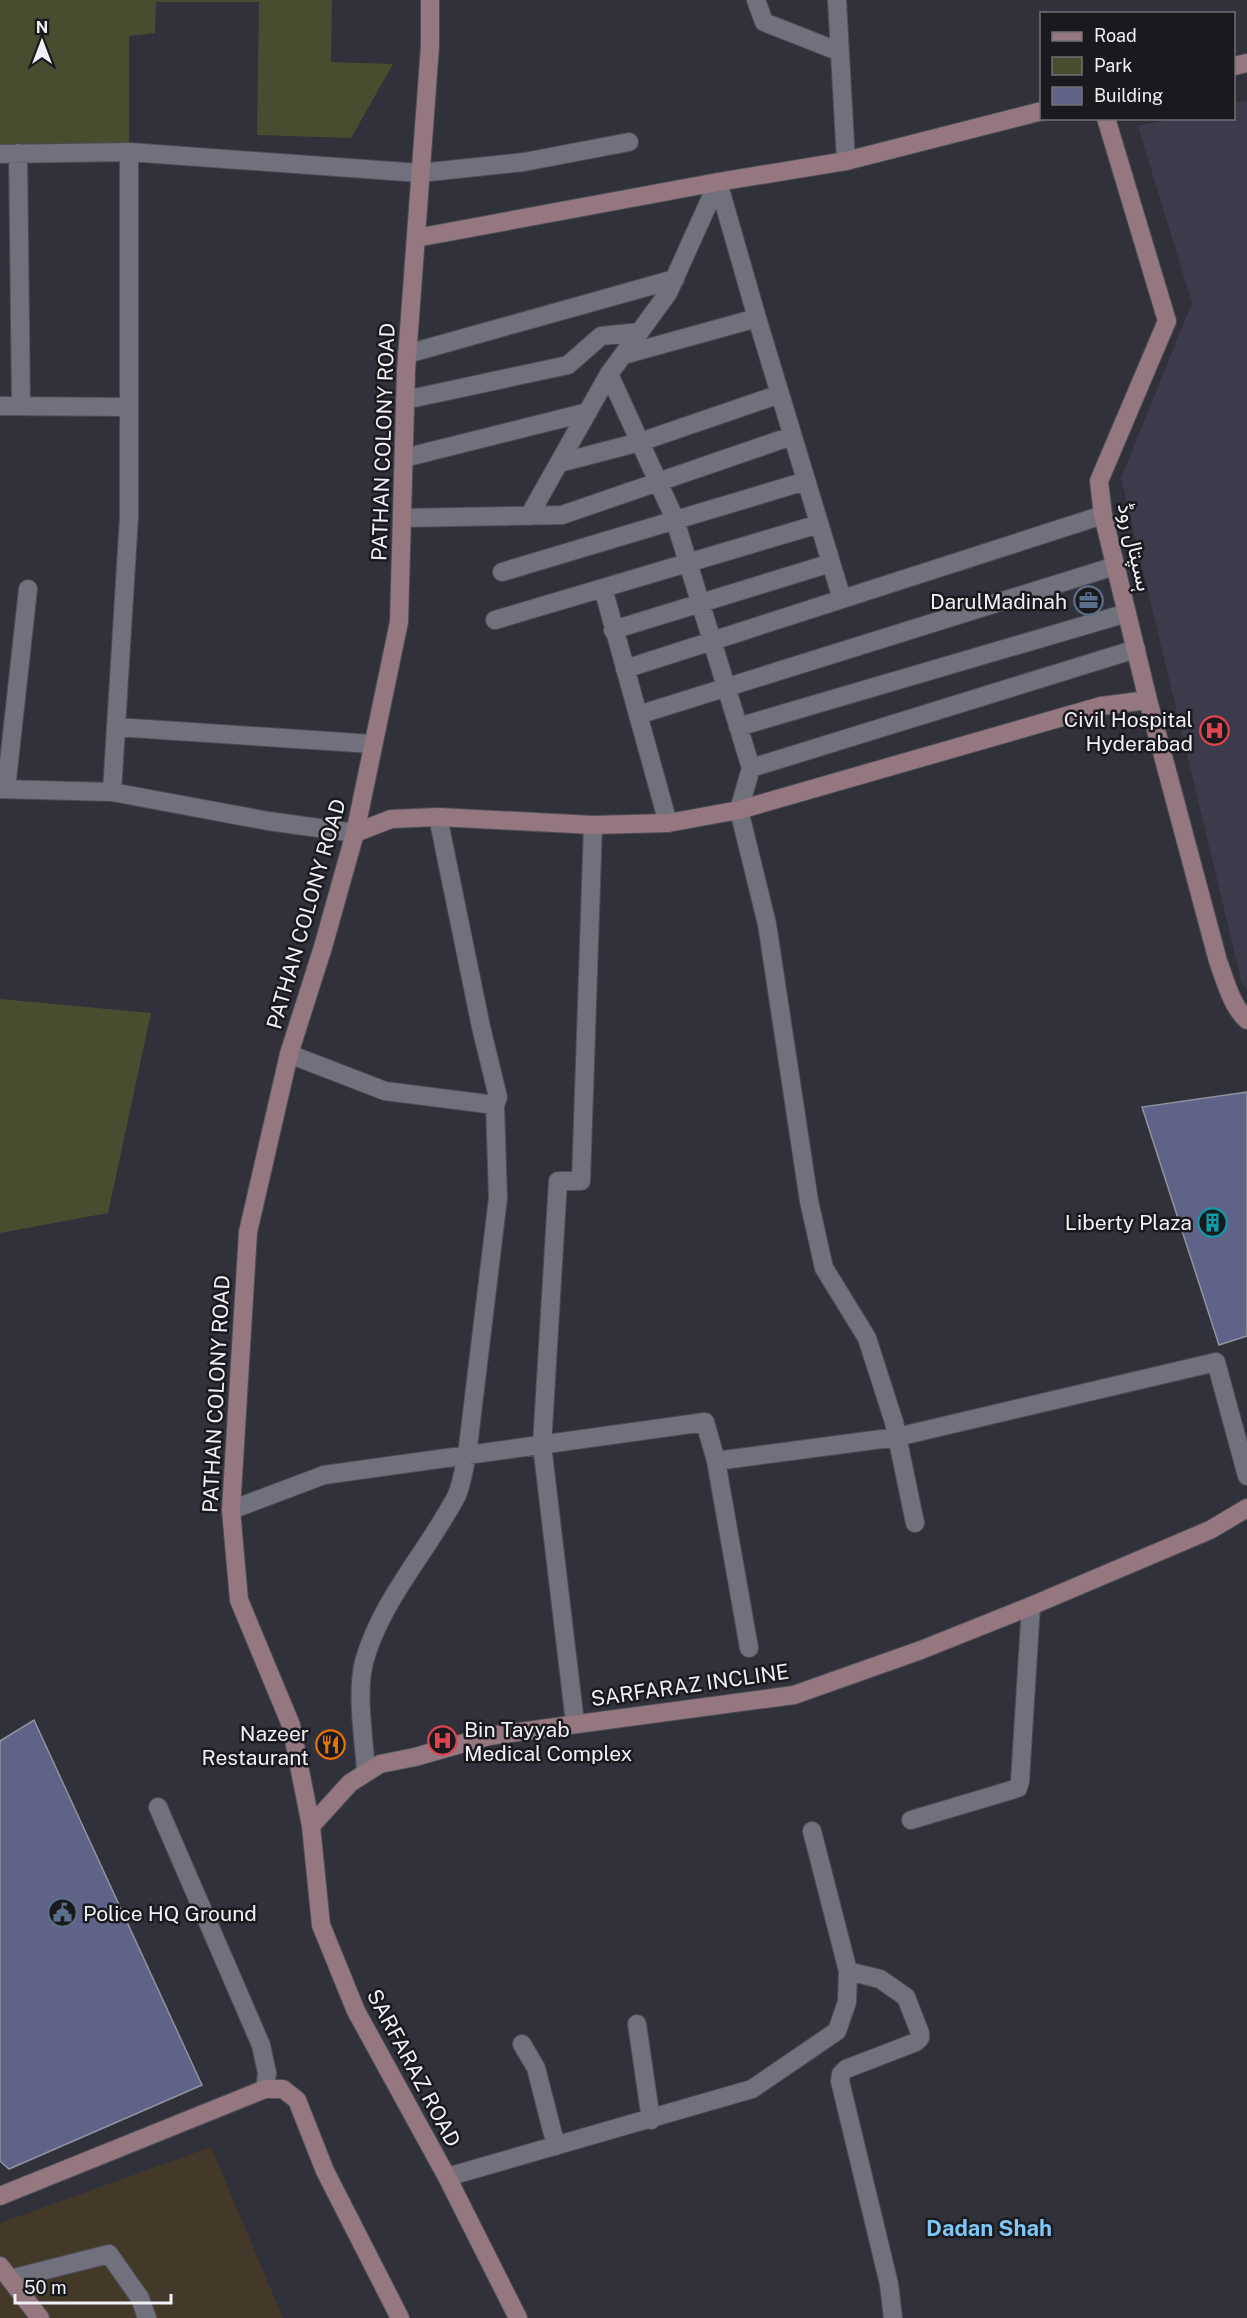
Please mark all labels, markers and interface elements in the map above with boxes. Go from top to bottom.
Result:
north arrow [12,12,72,72]
legend [1040,12,1235,120]
text: N [36,18,48,37]
text: Road [1094,25,1137,46]
text: Park [1094,55,1132,76]
text: Building [1094,85,1163,106]
street label: PATHAN COLONY ROAD [366,323,400,561]
street label: ہسپتال روڈ [1111,501,1157,594]
office icon: DarulMadinah [1072,585,1104,617]
place label: DarulMadinah [930,589,1067,614]
place label: Civil Hospital Hyderabad [1064,707,1193,756]
hospital icon: Civil Hospital Hyderabad [1198,715,1230,747]
street label: PATHAN COLONY ROAD [261,796,351,1032]
building icon: Liberty Plaza [1197,1206,1229,1238]
place label: Liberty Plaza [1065,1210,1192,1235]
street label: PATHAN COLONY ROAD [197,1274,235,1514]
street label: SARFARAZ INCLINE [589,1659,791,1711]
place label: Bin Tayyab Medical Complex [464,1717,633,1766]
place label: Nazeer Restaurant [202,1721,309,1770]
hospital icon: Bin Tayyab Medical Complex [427,1725,459,1757]
restaurant icon: Nazeer Restaurant [314,1729,346,1761]
public building icon: Police HQ Ground [46,1897,78,1929]
place label: Police HQ Ground [83,1901,257,1926]
street label: SARFARAZ ROAD [362,1985,466,2151]
district label: Dadan Shah [926,2215,1052,2241]
scale bar [15,2267,171,2305]
text: 50 m [24,2277,67,2298]

